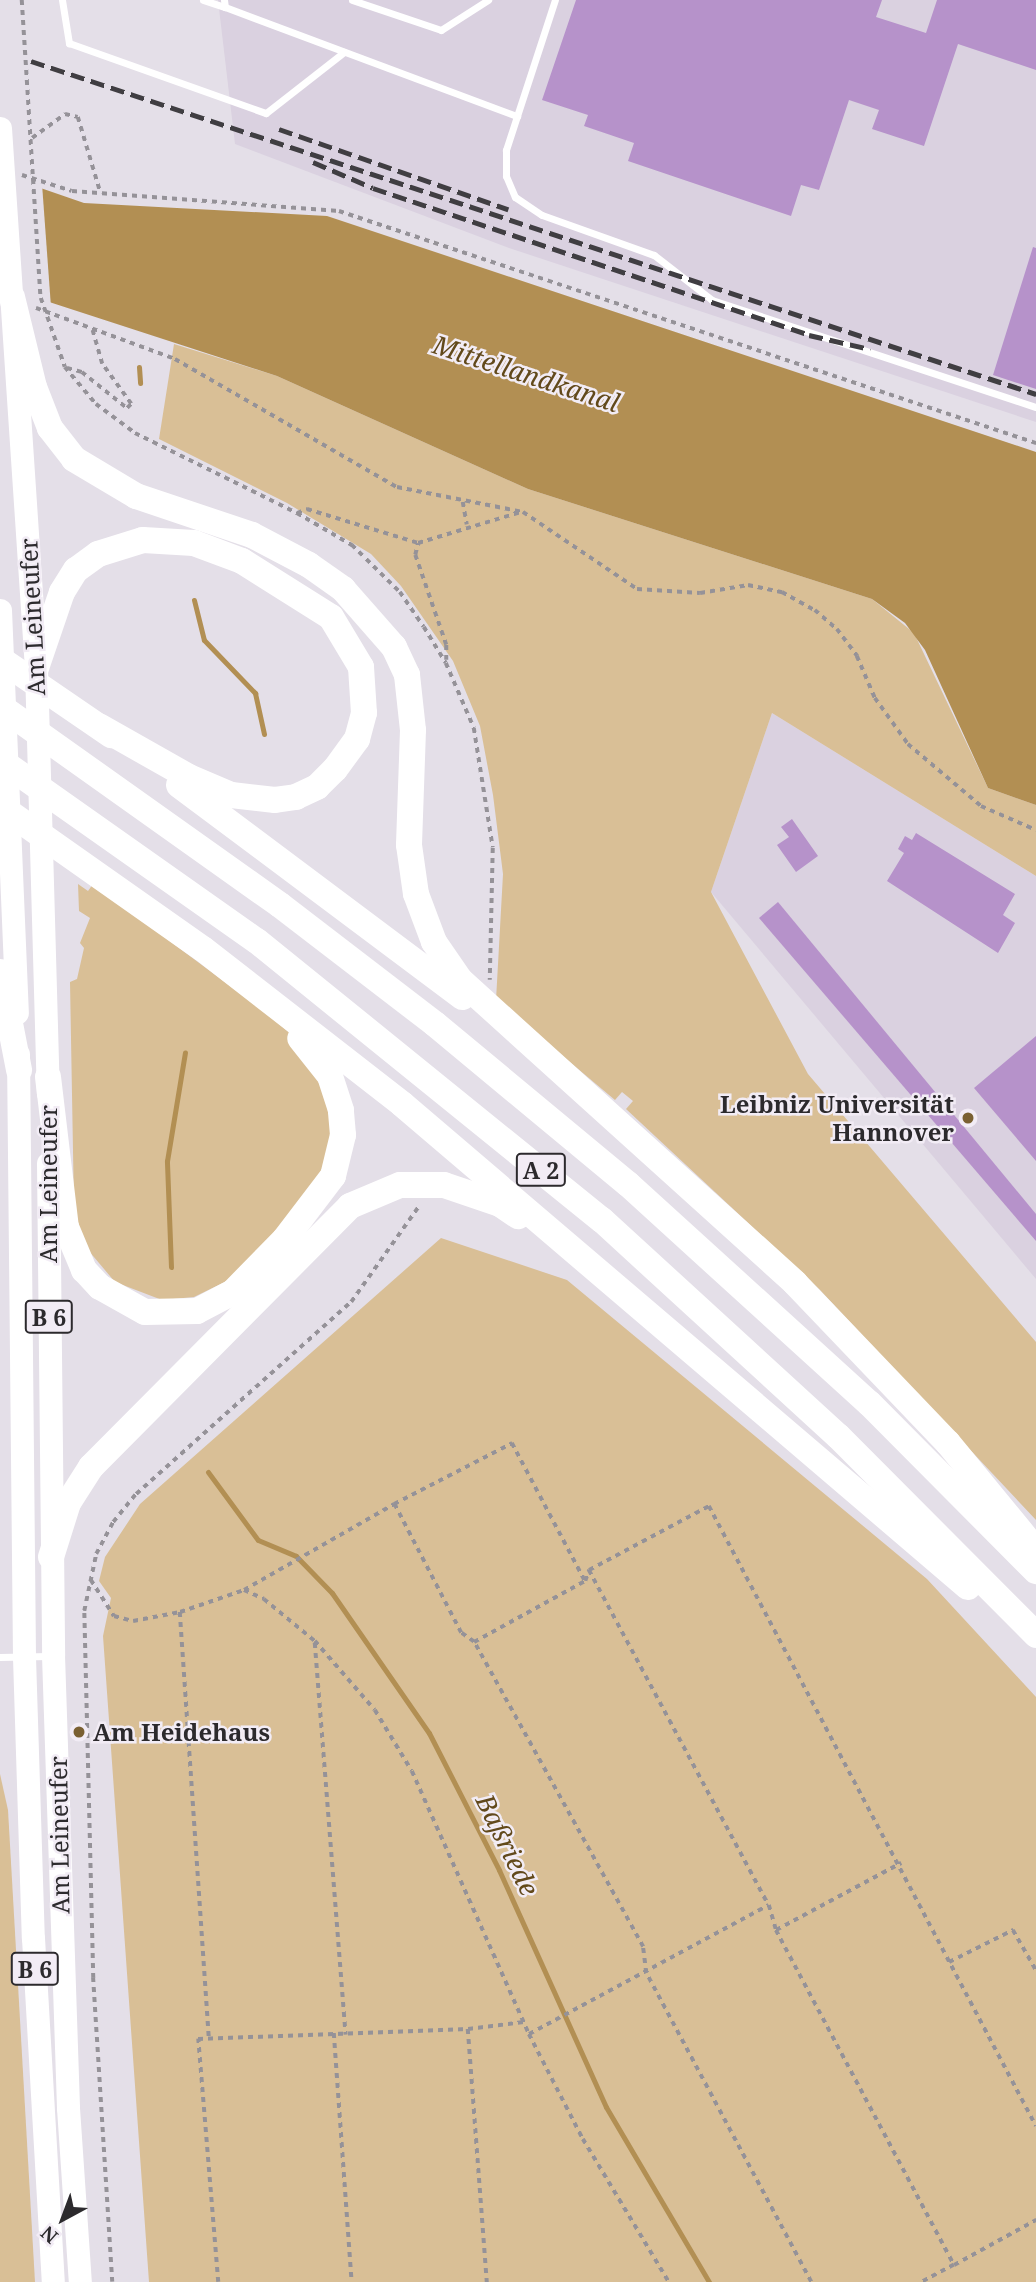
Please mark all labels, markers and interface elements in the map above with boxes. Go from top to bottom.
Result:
water label: Mittellandkanal [429,329,623,419]
street label: Am Leineufer [13,537,51,697]
place label: Leibniz Universität Hannover [720,1090,954,1146]
street label: Am Leineufer [34,1105,62,1263]
marker: Leibniz Universität Hannover [960,1110,976,1126]
road number: A 2 [515,1150,567,1190]
road number: B 6 [24,1298,74,1336]
place label: Am Heidehaus [93,1718,270,1746]
marker: Am Heidehaus [71,1724,87,1740]
street label: Am Leineufer [43,1756,75,1914]
water label: Baßriede [469,1789,545,1901]
road number: B 6 [10,1950,60,1988]
north arrow [28,2184,98,2254]
text: N [35,2220,63,2250]

